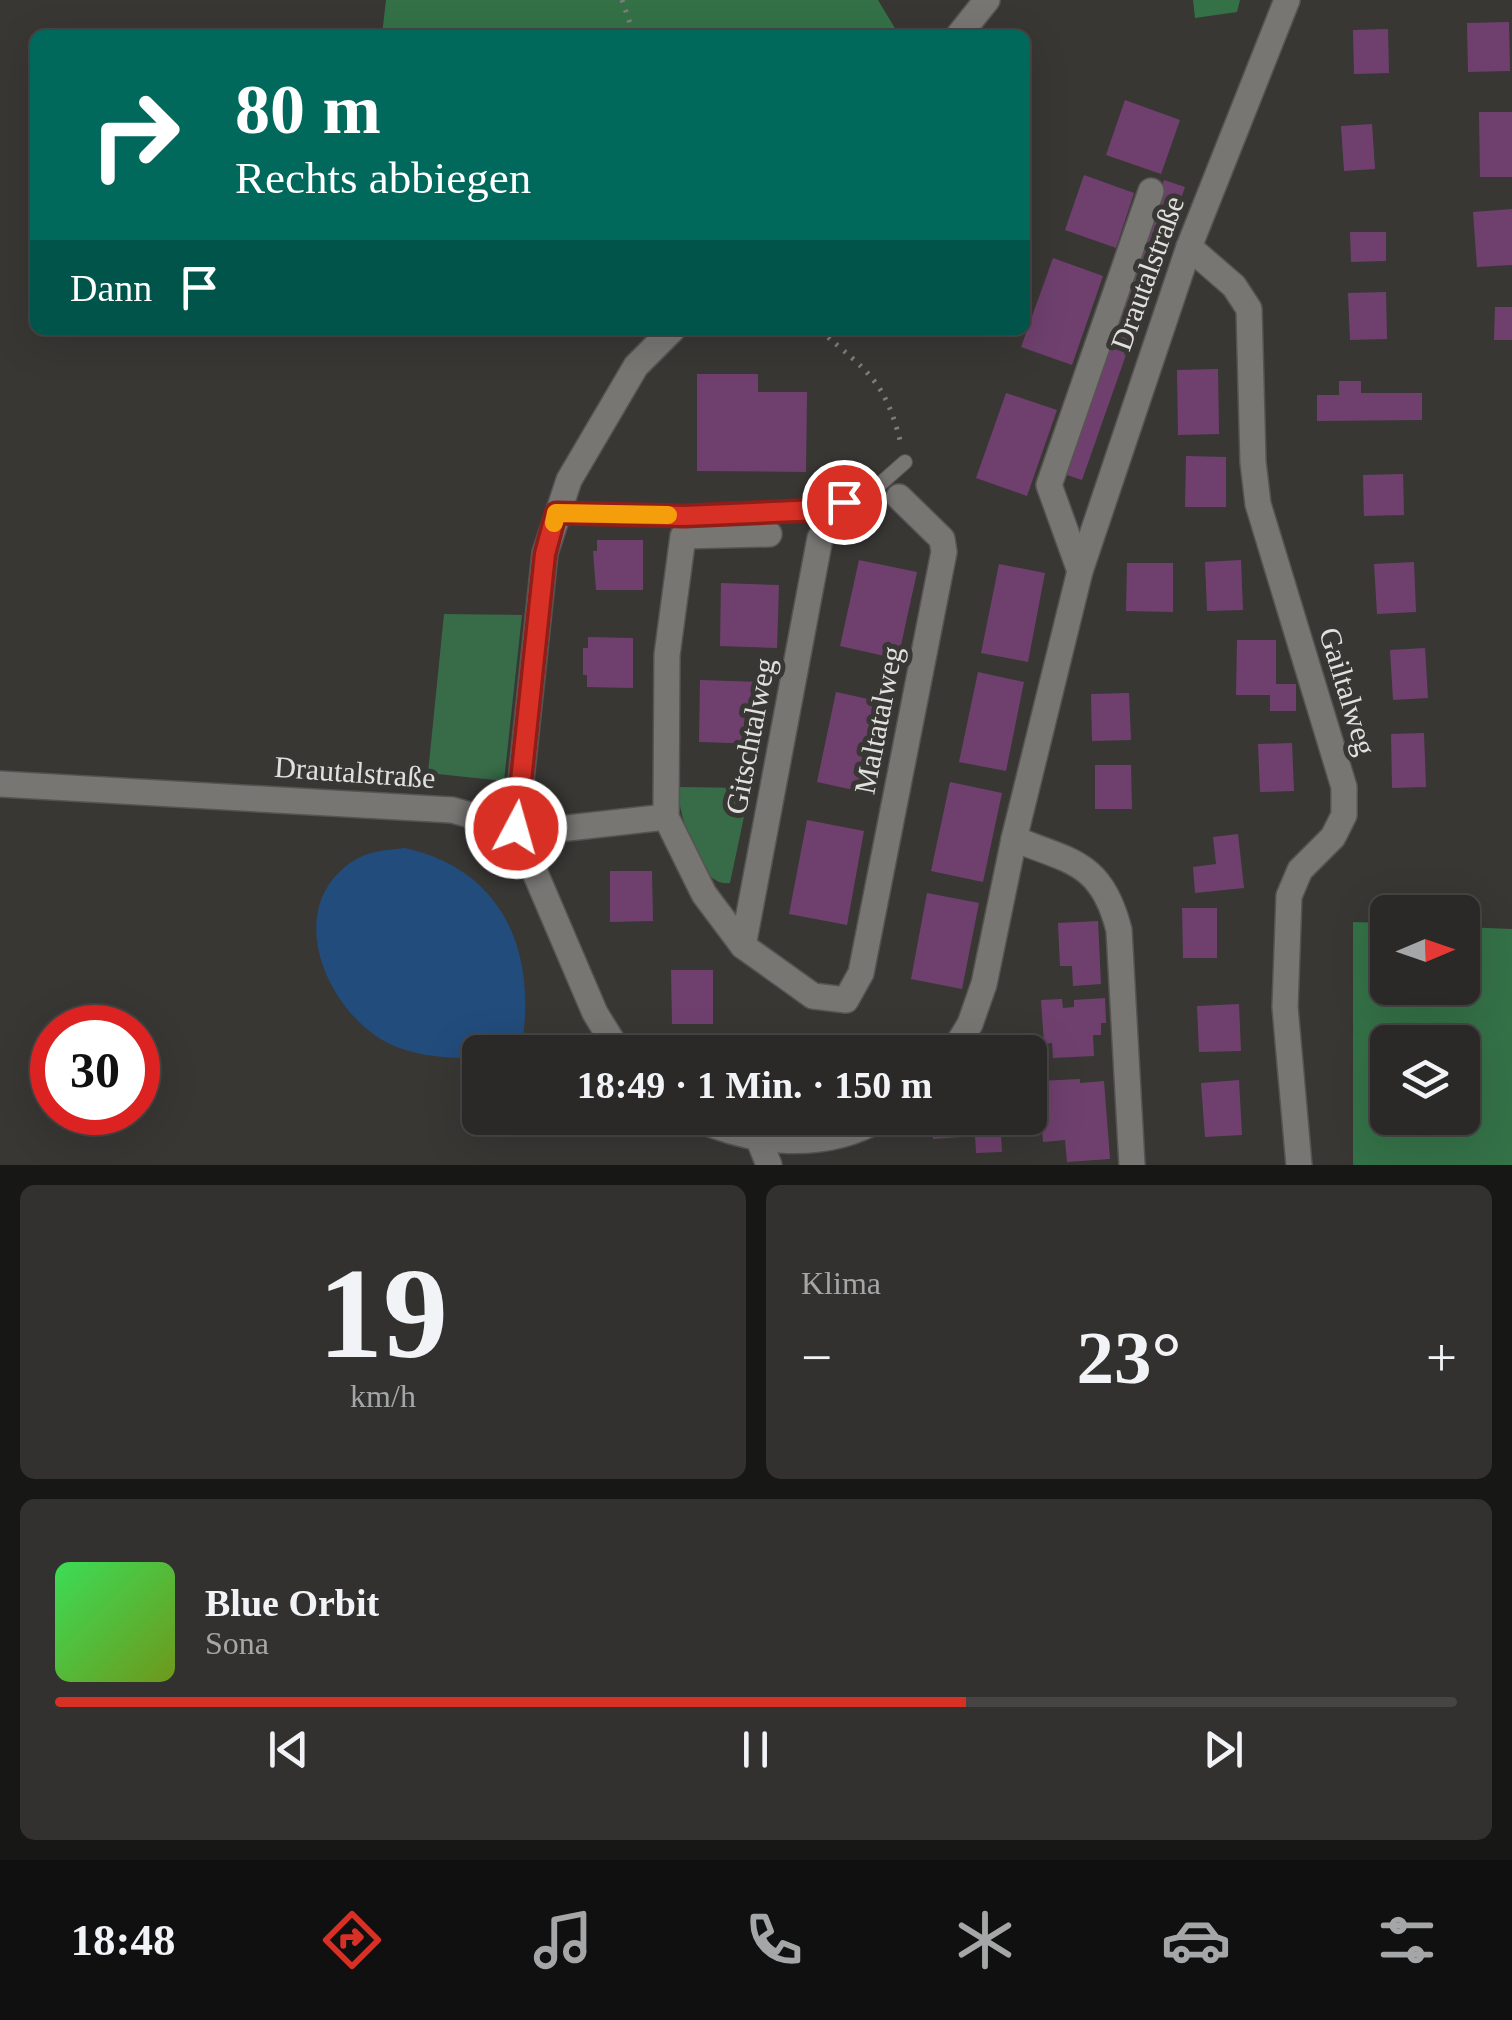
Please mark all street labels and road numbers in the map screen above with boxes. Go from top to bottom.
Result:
street label: Drautalstraße [1104,191,1190,355]
street label: Gailtalweg [1313,623,1383,759]
street label: Maltatalweg [847,643,909,797]
street label: Gitschtalweg [719,655,781,817]
street label: Drautalstraße [273,750,437,794]

